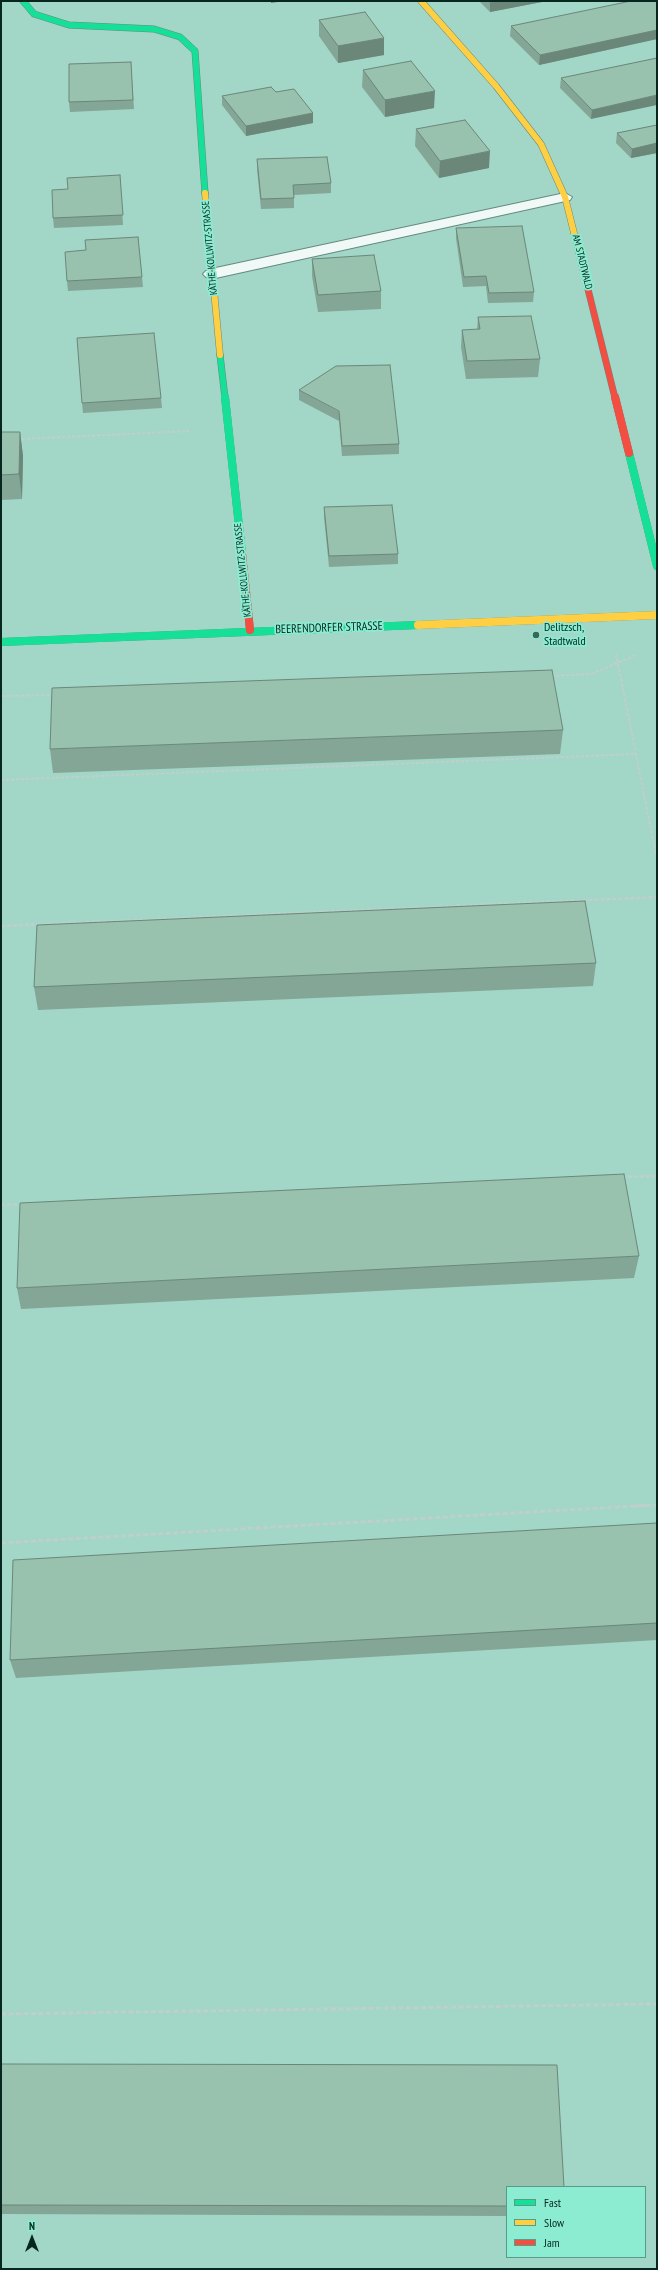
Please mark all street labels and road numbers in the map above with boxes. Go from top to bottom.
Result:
street label: KÄTHE-KOLLWITZ-STRASSE [200,200,220,296]
street label: AM STADTWALD [569,233,595,291]
street label: KÄTHE-KOLLWITZ-STRASSE [232,522,254,618]
street label: BEERENDORFER STRASSE [275,619,383,637]

